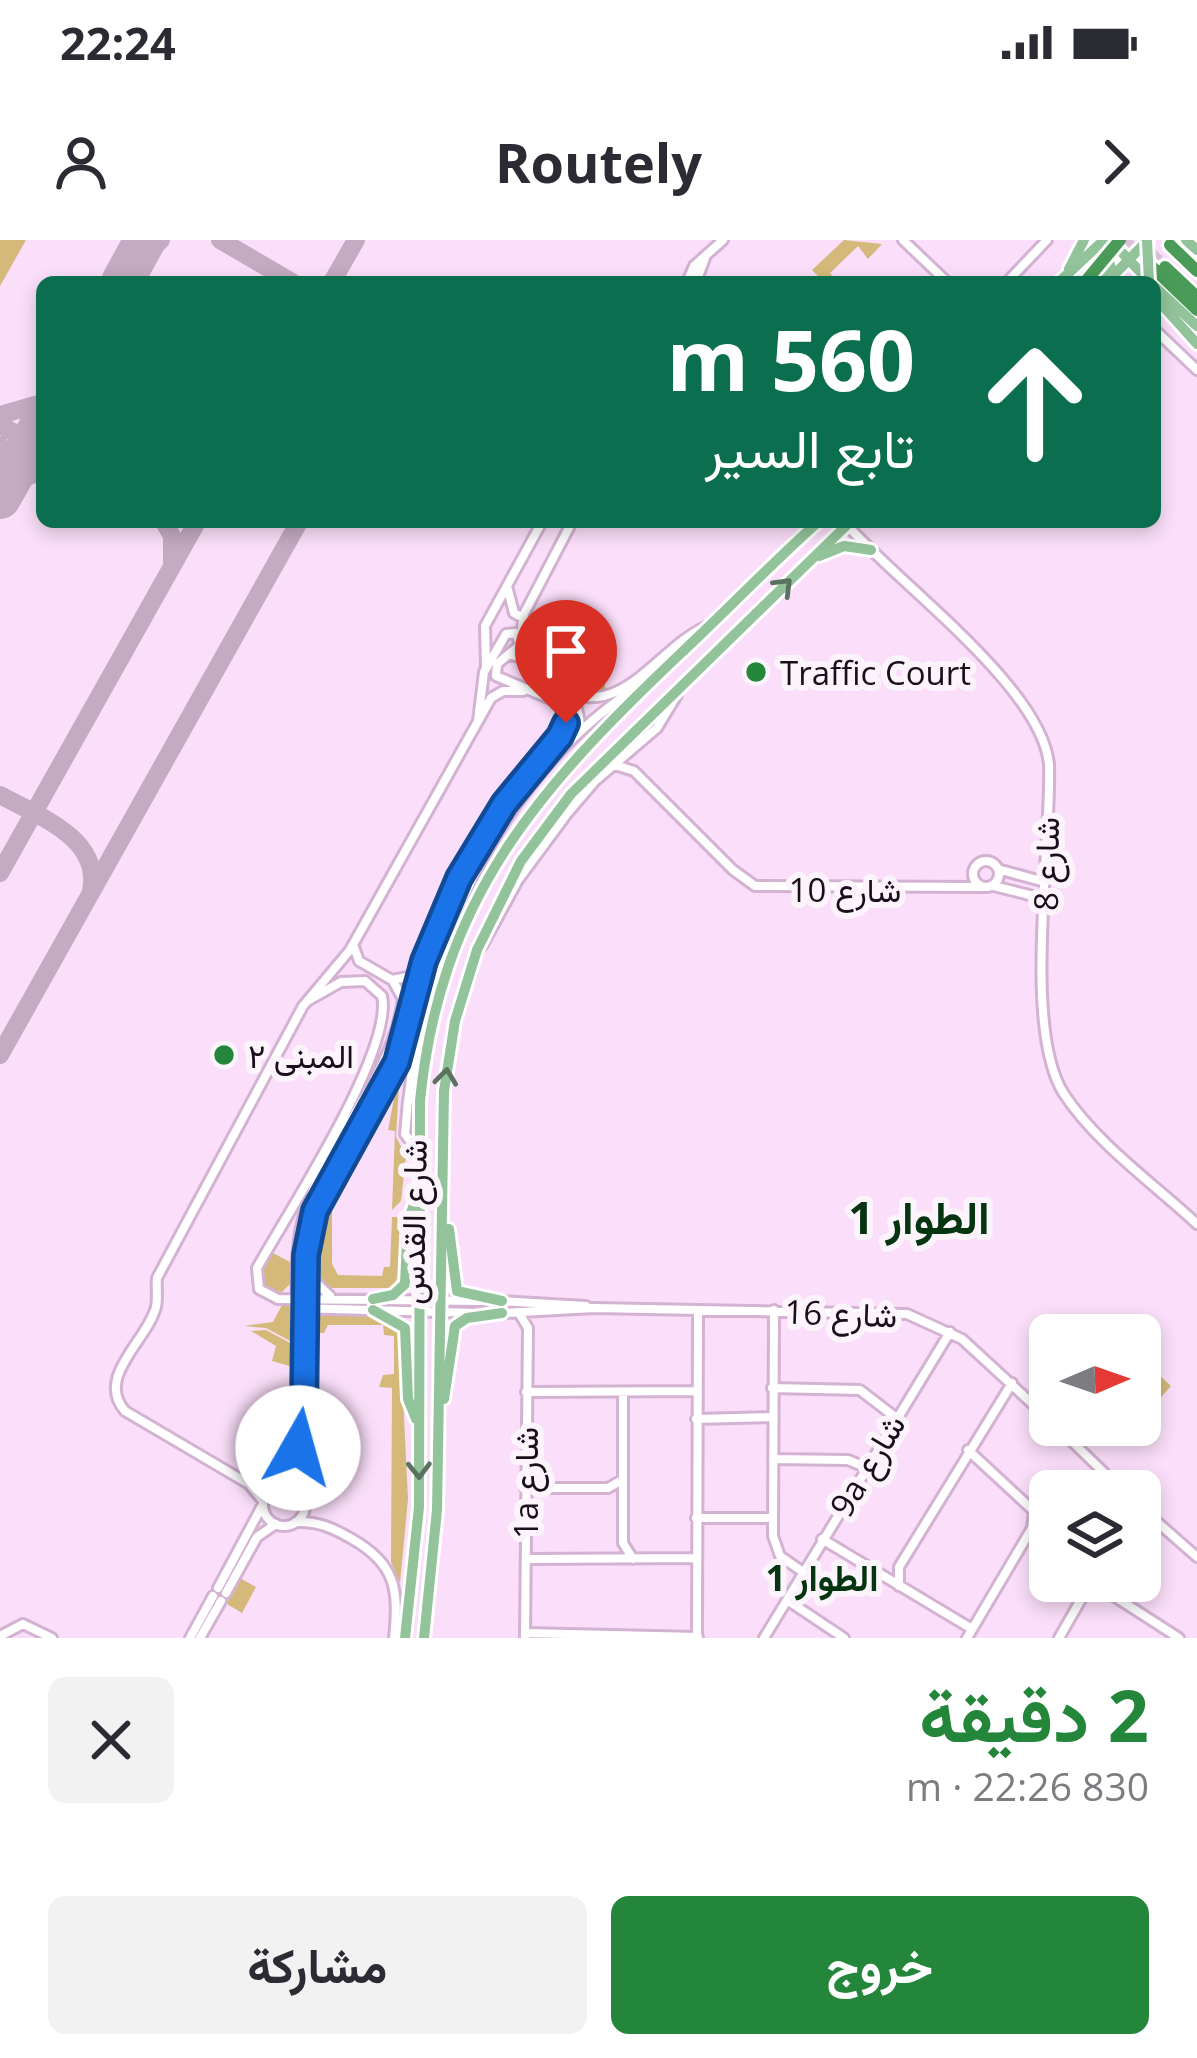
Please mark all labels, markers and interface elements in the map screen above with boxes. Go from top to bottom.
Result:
text: 22:24 [60,12,176,73]
text: Routely [495,125,702,199]
icon: person [48,129,114,195]
icon: forward [1083,129,1149,195]
text: 560 m [667,301,915,416]
icon: ahead [957,324,1113,480]
text: تابع السير [705,410,915,484]
one-way arrow [770,578,792,600]
pin [515,600,617,723]
icon: arrive [533,618,599,684]
place label: Traffic Court [780,650,971,695]
marker: Traffic Court [743,659,769,685]
street label: شارع 8 [1023,817,1070,911]
street label: شارع 10 [789,867,901,913]
place label: المبنى ٢ [248,1033,354,1078]
marker: المبنى ٢ [211,1042,237,1068]
one-way arrow [433,1067,459,1087]
street label: شارع القدس [389,1139,438,1305]
district label: الطوار 1 [848,1186,990,1247]
street label: شارع 16 [784,1289,898,1338]
north arrow [1029,1314,1161,1446]
map controls [1029,1314,1161,1602]
position arrow [235,1385,361,1511]
street label: 9a شارع [819,1405,916,1525]
street label: 1a شارع [503,1427,549,1539]
one-way arrow [406,1462,432,1480]
button: layers [1029,1470,1161,1602]
district label: الطوار 1 [765,1553,879,1602]
text: 2 دقيقة [919,1665,1149,1763]
button: close [48,1677,174,1803]
text: 830 m · 22:26 [906,1759,1149,1812]
button: مشاركة [48,1896,587,2034]
button: خروج [611,1896,1149,2034]

